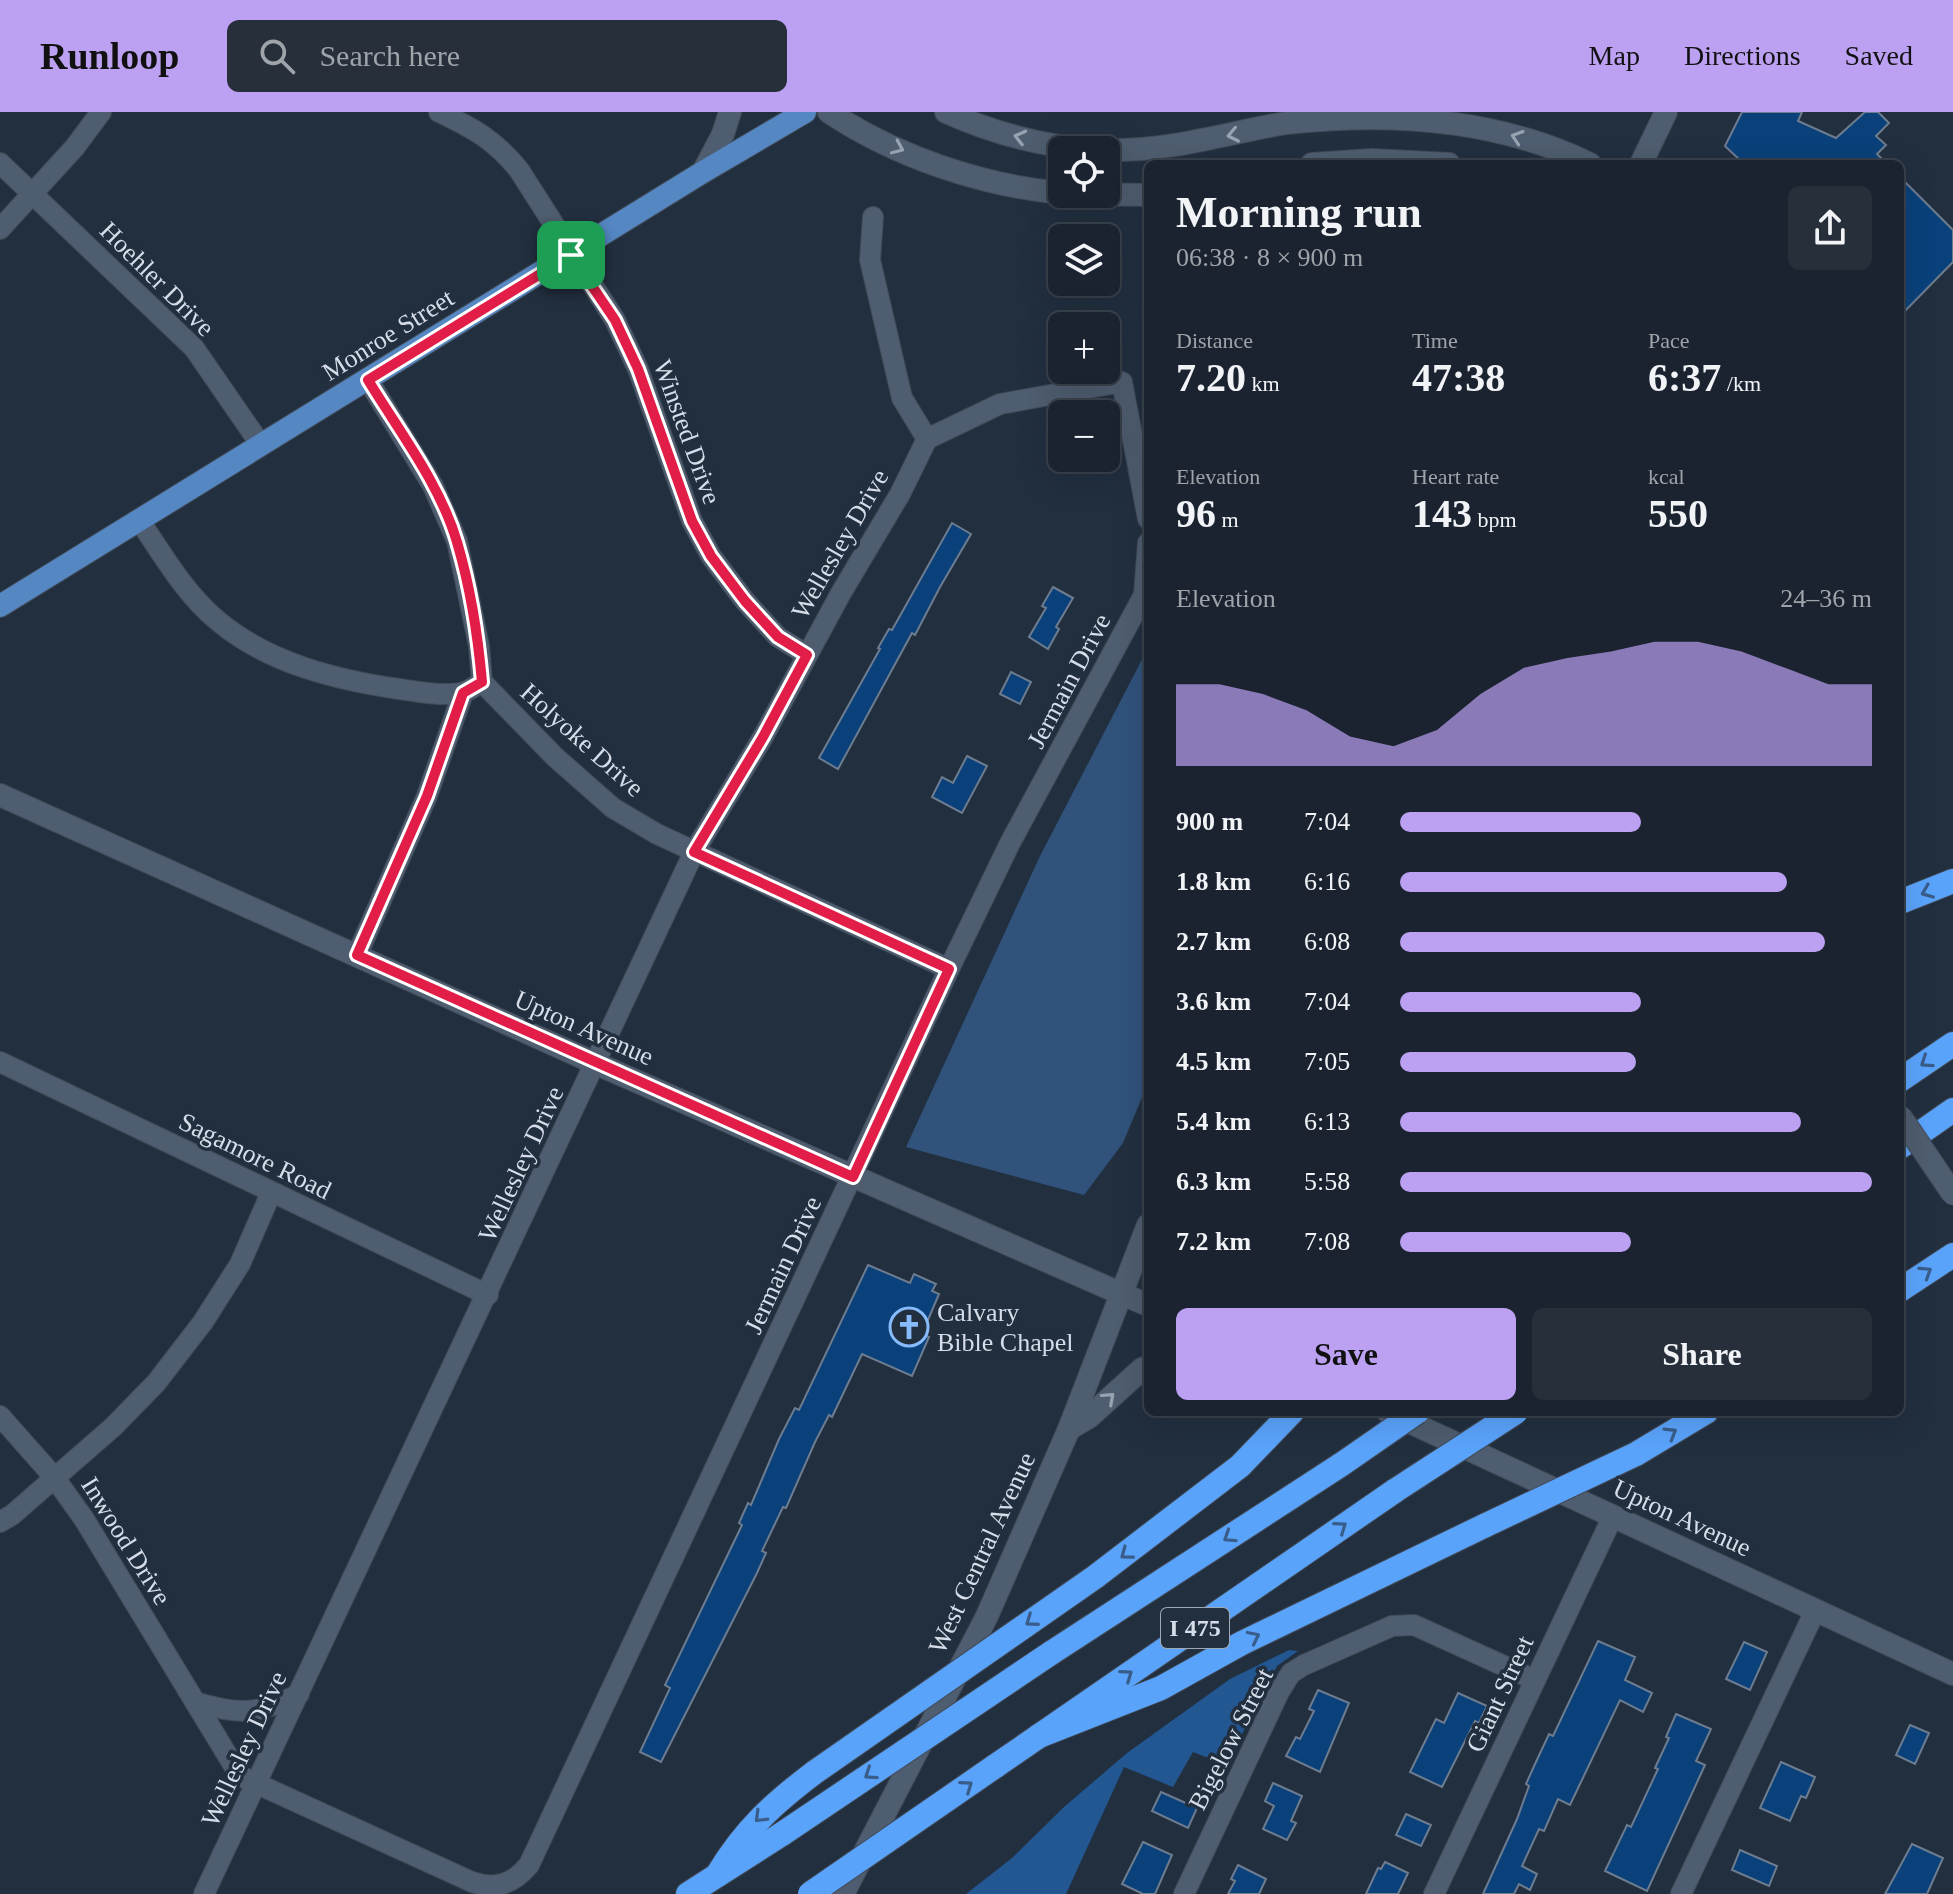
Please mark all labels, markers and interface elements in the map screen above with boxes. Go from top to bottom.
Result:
search box [227,20,787,92]
icon: search [255,34,299,78]
text: Runloop [40,35,179,77]
text: Search here [319,39,460,72]
text: Map [1589,40,1640,71]
text: Directions [1684,40,1801,71]
text: Saved [1845,40,1913,71]
one-way arrow [1227,126,1240,143]
one-way arrow [1014,130,1028,147]
one-way arrow [1511,130,1525,146]
map controls [1048,136,1120,472]
button: locate [1048,136,1120,208]
one-way arrow [890,138,904,154]
button: share [1788,186,1872,270]
text: Morning run [1176,188,1422,237]
street label: Hoehler Drive [94,216,220,342]
pin [537,221,605,289]
button: layers [1048,224,1120,296]
icon: arrive [549,233,593,277]
text: 06:38 · 8 × 900 m [1176,243,1363,272]
street label: Monroe Street [317,283,460,387]
button: + [1048,312,1120,384]
text: Distance [1176,328,1253,353]
text: Time [1412,328,1458,353]
text: Pace [1648,328,1690,353]
text: 7.20 [1176,355,1246,400]
text: 47:38 [1412,355,1505,400]
text: 6:37 [1648,355,1721,400]
street label: Winsted Drive [647,356,727,508]
text: km [1246,371,1280,396]
text: /km [1721,371,1761,396]
button: − [1048,400,1120,472]
street label: Wellesley Drive [786,464,894,624]
text: Elevation [1176,464,1260,489]
text: Heart rate [1412,464,1499,489]
text: kcal [1648,464,1685,489]
text: 96 [1176,491,1216,536]
text: 143 [1412,491,1472,536]
text: 550 [1648,491,1708,536]
text: m [1216,507,1239,532]
text: bpm [1472,507,1517,532]
text: Elevation [1176,584,1276,613]
text: 24–36 m [1780,584,1872,613]
street label: Jermain Drive [1021,609,1117,753]
street label: Holyoke Drive [515,677,649,803]
text: 900 m [1176,807,1243,836]
text: 7:04 [1304,807,1350,836]
text: 1.8 km [1176,867,1251,896]
text: 6:16 [1304,867,1350,896]
one-way arrow [1921,882,1935,899]
text: 2.7 km [1176,927,1251,956]
text: 6:08 [1304,927,1350,956]
street label: Upton Avenue [510,984,658,1072]
text: 3.6 km [1176,987,1251,1016]
text: 7:04 [1304,987,1350,1016]
text: 4.5 km [1176,1047,1251,1076]
text: 7:05 [1304,1047,1350,1076]
one-way arrow [1921,1052,1935,1067]
street label: Wellesley Drive [472,1082,570,1246]
street label: Sagamore Road [174,1107,336,1205]
text: 5.4 km [1176,1107,1251,1136]
text: 6:13 [1304,1107,1350,1136]
text: 6.3 km [1176,1167,1251,1196]
text: 5:58 [1304,1167,1350,1196]
street label: Jermain Drive [739,1192,827,1338]
text: 7.2 km [1176,1227,1251,1256]
text: 7:08 [1304,1227,1350,1256]
one-way arrow [1918,1267,1932,1282]
place label: Calvary Bible Chapel [937,1298,1073,1357]
church icon: Calvary Bible Chapel [888,1306,930,1348]
button: Save [1176,1308,1516,1400]
button: Share [1532,1308,1872,1400]
one-way arrow [1100,1394,1115,1408]
one-way arrow [1662,1427,1677,1443]
street label: West Central Avenue [923,1448,1041,1658]
street label: Inwood Drive [75,1472,177,1610]
street label: Upton Avenue [1608,1473,1756,1563]
one-way arrow [1332,1522,1346,1537]
one-way arrow [1223,1528,1238,1543]
one-way arrow [1120,1544,1135,1558]
road number: I 475 [1161,1608,1229,1648]
one-way arrow [1025,1611,1039,1626]
one-way arrow [1245,1631,1260,1647]
street label: Giant Street [1460,1631,1540,1757]
street label: Bigelow Street [1183,1663,1280,1815]
street label: Wellesley Drive [195,1667,293,1831]
one-way arrow [1118,1670,1132,1685]
one-way arrow [865,1765,879,1780]
one-way arrow [958,1781,972,1796]
one-way arrow [755,1808,769,1822]

